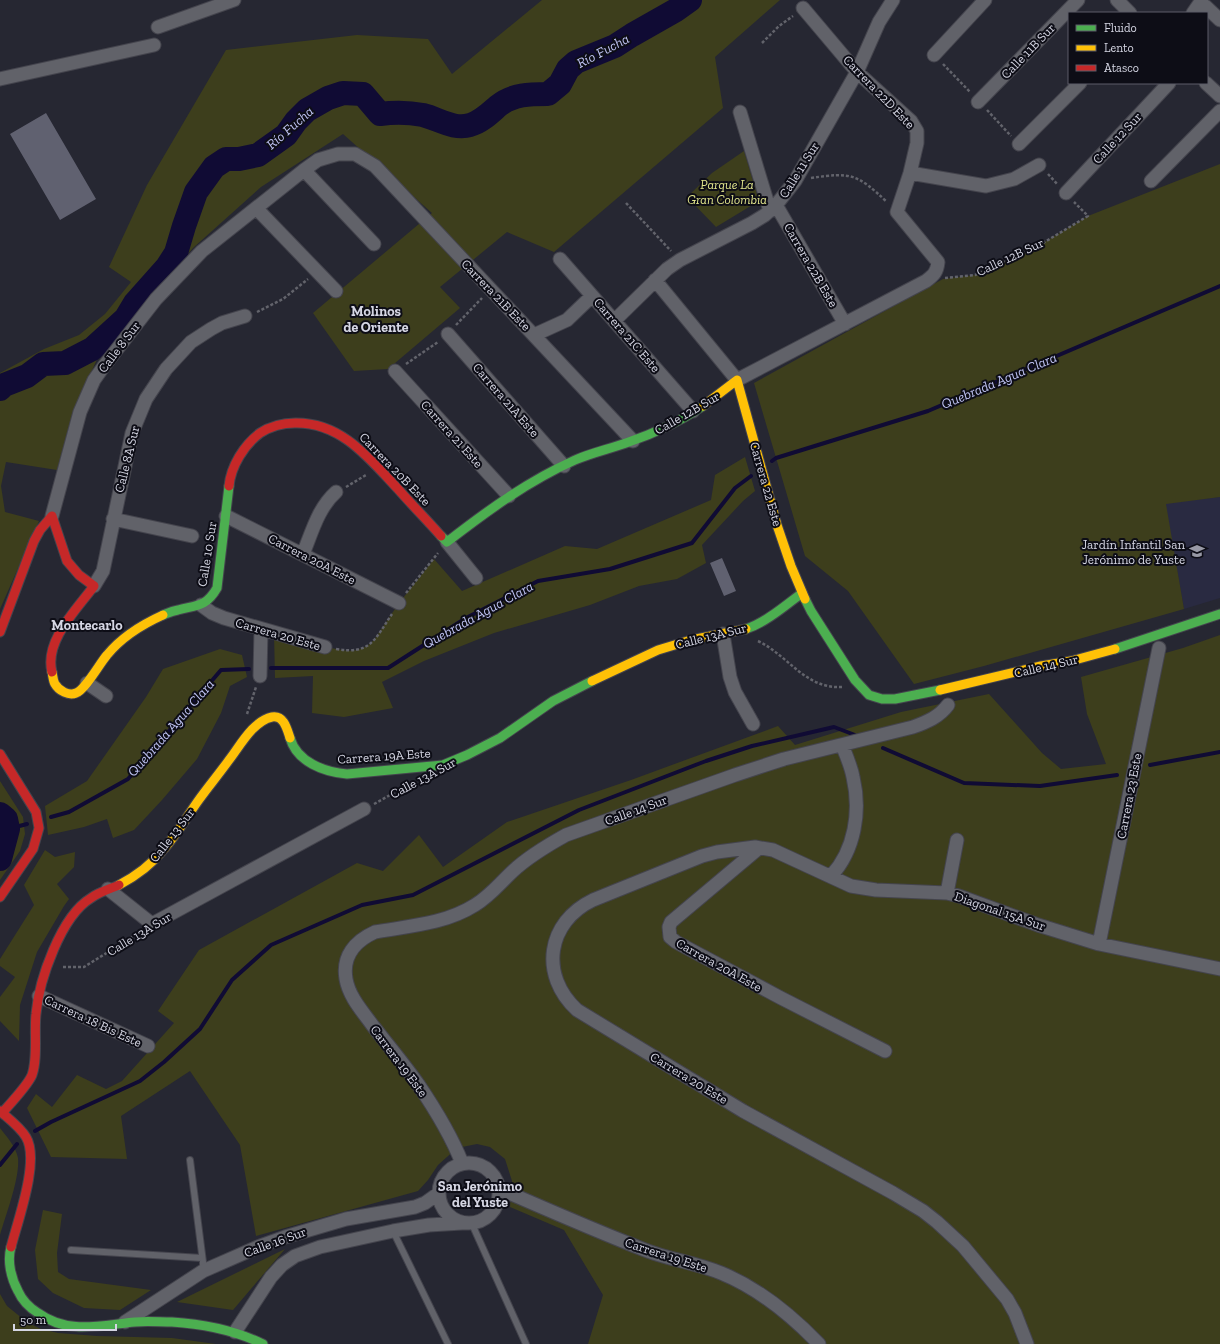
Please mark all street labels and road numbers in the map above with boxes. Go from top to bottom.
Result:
street label: Calle 11B Sur [998,20,1058,82]
street label: Carrera 22D Este [840,52,918,132]
street label: Calle 12 Sur [1089,109,1145,167]
street label: Calle 11 Sur [776,139,822,201]
street label: Carrera 22B Este [781,220,841,310]
street label: Calle 12B Sur [974,235,1046,279]
street label: Carrera 21B Este [458,256,534,334]
street label: Carrera 21C Este [591,295,663,375]
street label: Calle 8 Sur [95,318,143,376]
street label: Carrera 21A Este [470,360,542,440]
street label: Calle 12B Sur [652,388,722,438]
street label: Carrera 21 Este [418,397,486,471]
street label: Calle 8A Sur [111,424,143,494]
street label: Carrera 20B Este [356,429,434,509]
street label: Carrera 22 Este [747,440,785,528]
street label: Calle 10 Sur [194,520,220,588]
street label: Carrera 20A Este [266,531,358,587]
street label: Carrera 20 Este [234,615,322,653]
street label: Calle 13A Sur [674,620,748,652]
street label: Calle 14 Sur [1012,651,1080,681]
street label: Carrera 19A Este [337,745,431,767]
street label: Carrera 23 Este [1113,752,1145,840]
street label: Calle 13A Sur [387,754,459,802]
street label: Calle 14 Sur [603,792,669,828]
street label: Calle 13 Sur [146,805,198,865]
street label: Diagonal 15A Sur [952,888,1048,934]
street label: Calle 13A Sur [104,909,174,959]
street label: Carrera 20A Este [674,935,764,995]
street label: Carrera 18 Bis Este [42,992,144,1050]
street label: Carrera 19 Este [367,1022,431,1100]
street label: Carrera 20 Este [648,1049,730,1107]
street label: Calle 16 Sur [242,1224,308,1260]
street label: Carrera 19 Este [623,1235,709,1275]

